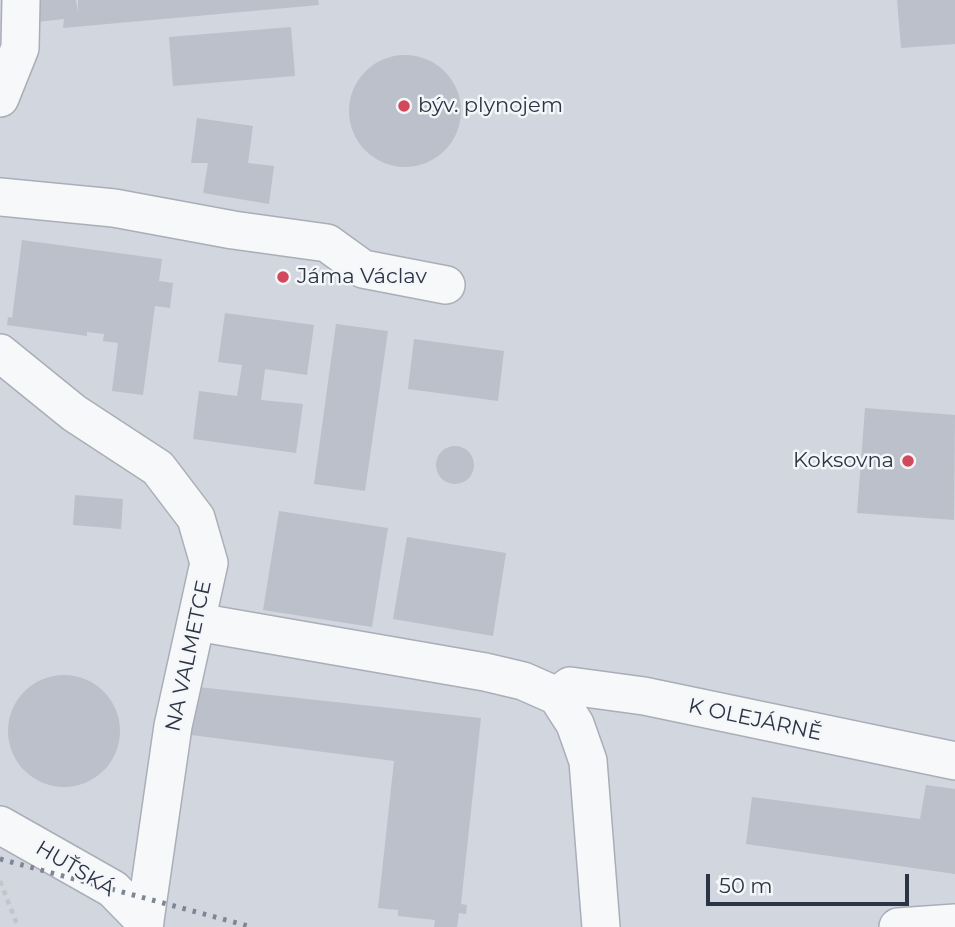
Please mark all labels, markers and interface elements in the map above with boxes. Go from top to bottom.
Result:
place label: býv. plynojem [418,93,563,119]
marker: býv. plynojem [396,98,412,114]
place label: Jáma Václav [297,264,427,290]
marker: Jáma Václav [275,269,291,285]
place label: Koksovna [793,448,894,474]
marker: Koksovna [900,453,916,469]
street label: NA VALMETCE [161,578,217,734]
street label: K OLEJÁRNĚ [686,694,824,746]
street label: HUŤSKÁ [31,836,119,902]
scale bar [710,860,913,904]
text: 50 m [719,873,773,898]

